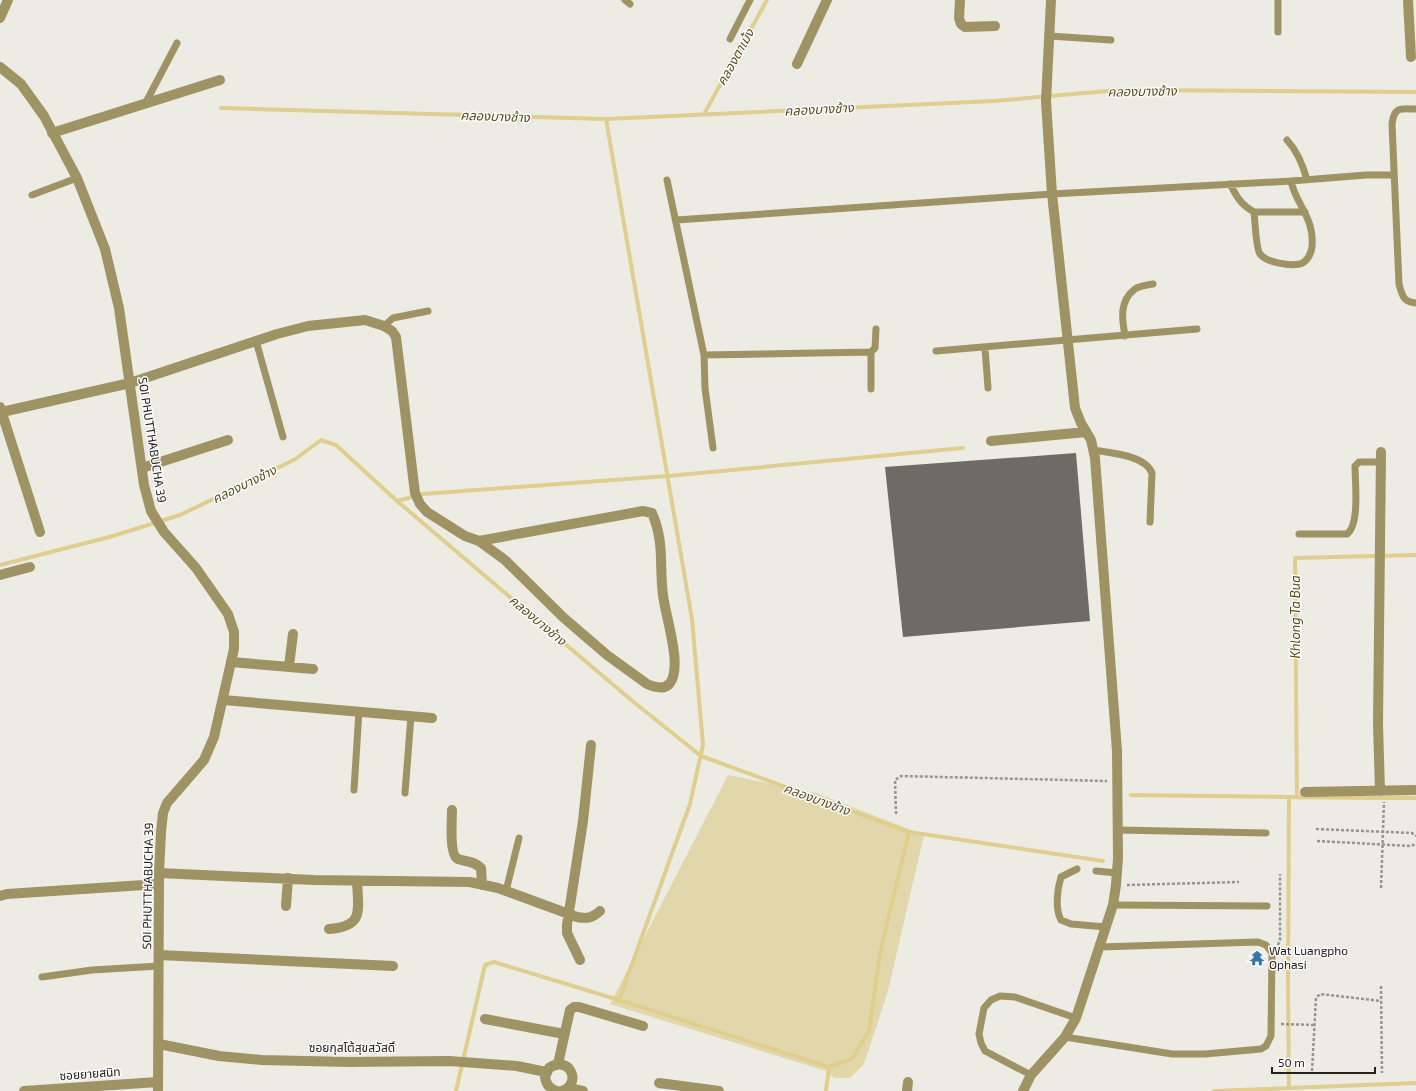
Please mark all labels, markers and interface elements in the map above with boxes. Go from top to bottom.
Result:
water label: คลองตาเม้ง [713,25,758,88]
water label: คลองบางช้าง [1107,82,1178,100]
water label: คลองบางช้าง [784,99,855,119]
water label: คลองบางช้าง [460,107,531,125]
street label: SOI PHUTTHABUCHA 39 [136,376,170,504]
water label: คลองบางช้าง [209,461,280,506]
water label: Khlong Ta Bua [1287,575,1303,659]
water label: คลองบางช้าง [506,592,570,649]
water label: คลองบางช้าง [782,780,853,819]
street label: SOI PHUTTHABUCHA 39 [139,822,155,949]
place label: Wat Luangpho Ophasi [1269,943,1348,971]
temple icon: Wat Luangpho Ophasi [1248,949,1266,967]
street label: ซอยกุสโต้สุขสวัสดิ์ [309,1040,395,1055]
scale bar [1272,1049,1375,1075]
text: 50 m [1278,1055,1305,1069]
street label: ซอยยายสนิท [59,1064,121,1082]

